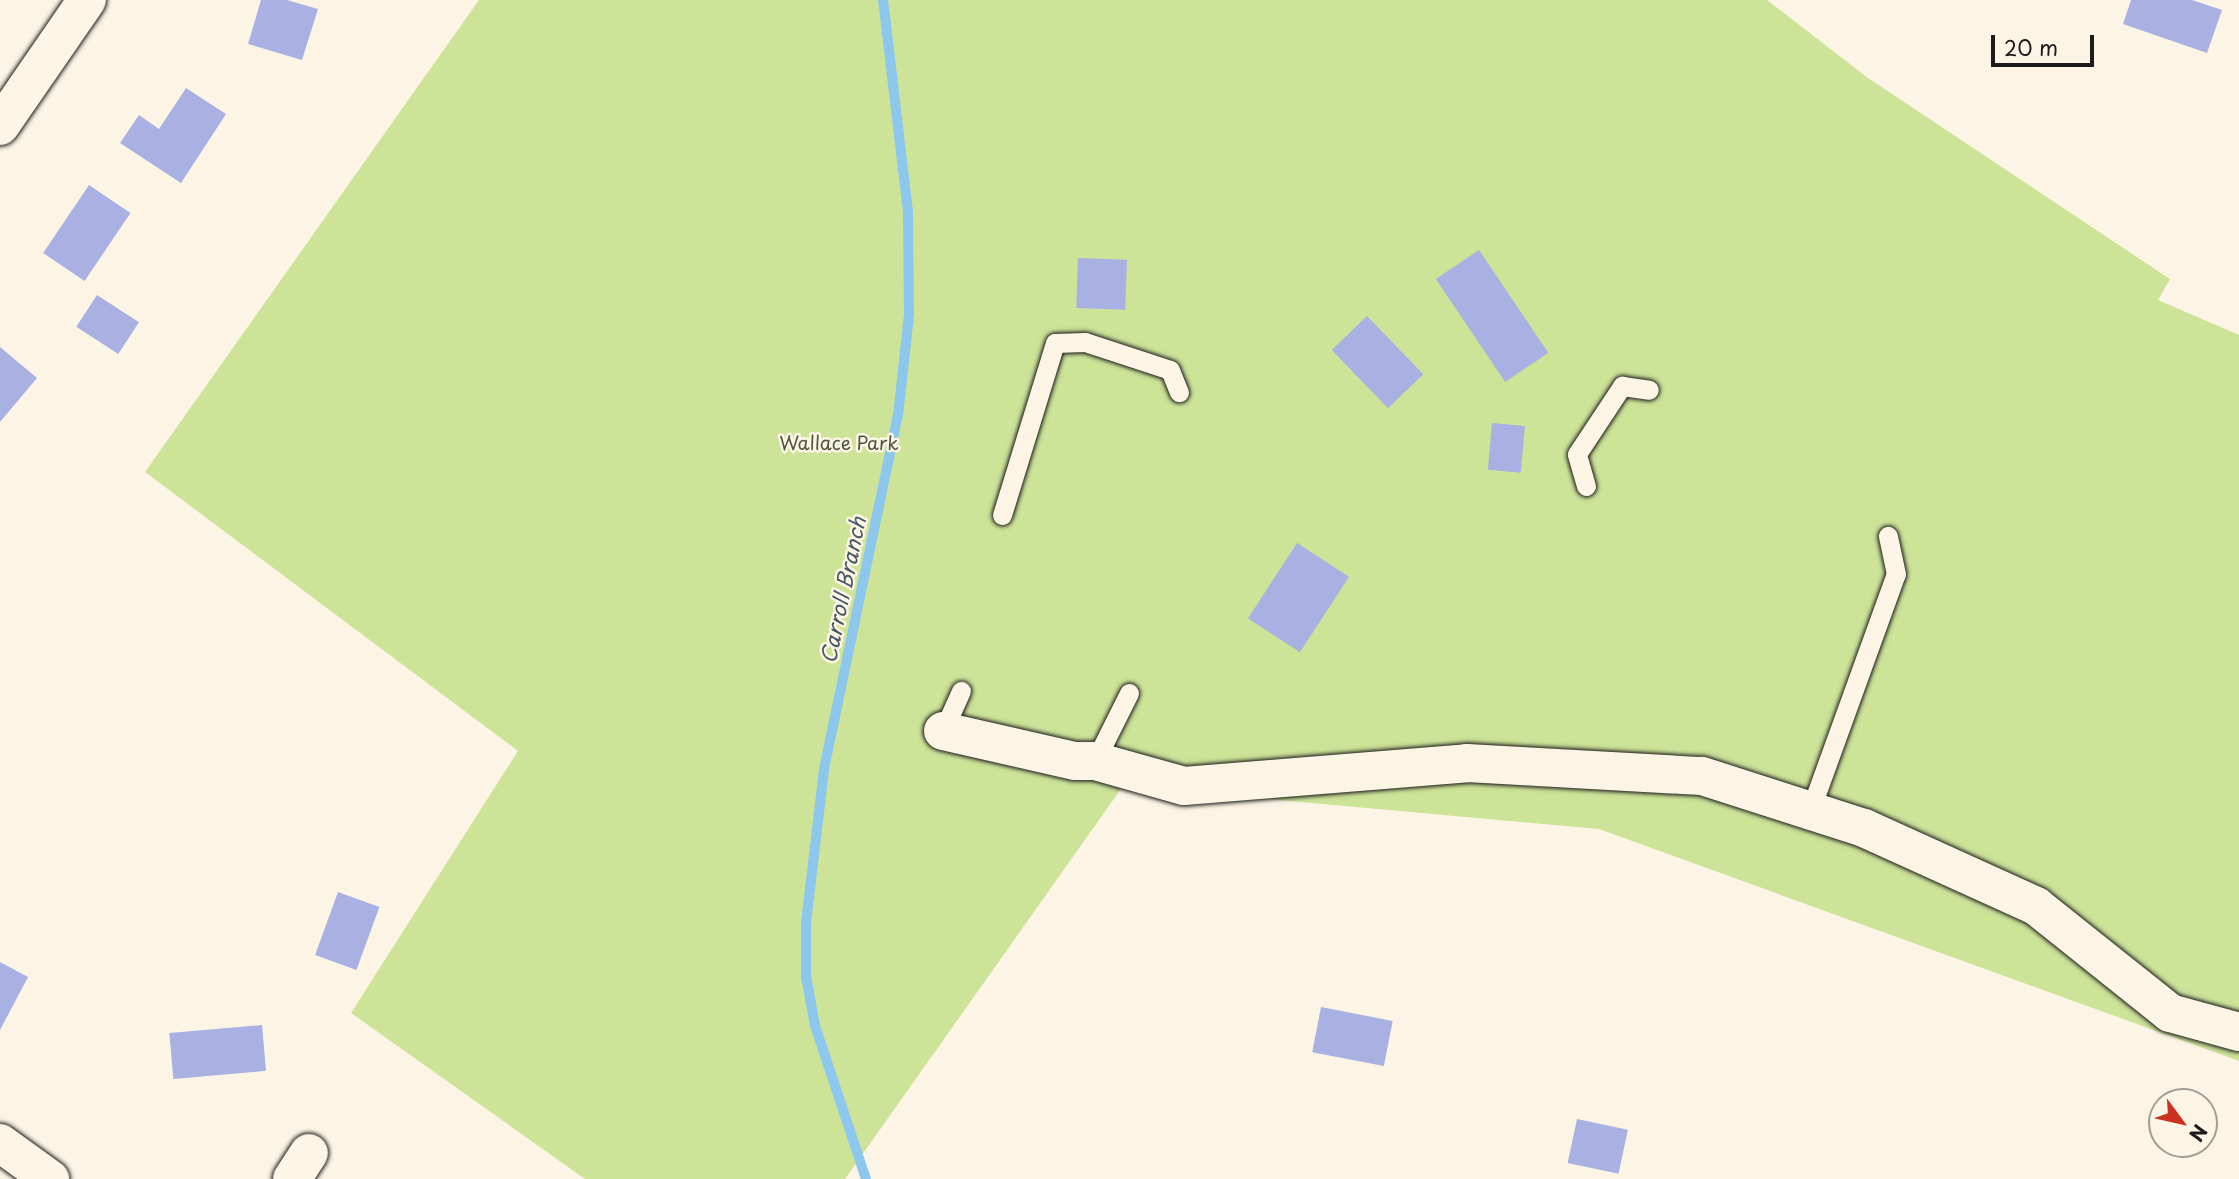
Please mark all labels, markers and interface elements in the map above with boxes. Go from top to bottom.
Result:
scale bar [1994,21,2097,65]
text: 20 m [2004,31,2058,63]
park label: Wallace Park [778,432,900,454]
water label: Carroll Branch [814,514,870,666]
north arrow [2148,1088,2218,1158]
text: N [2183,1119,2215,1147]

